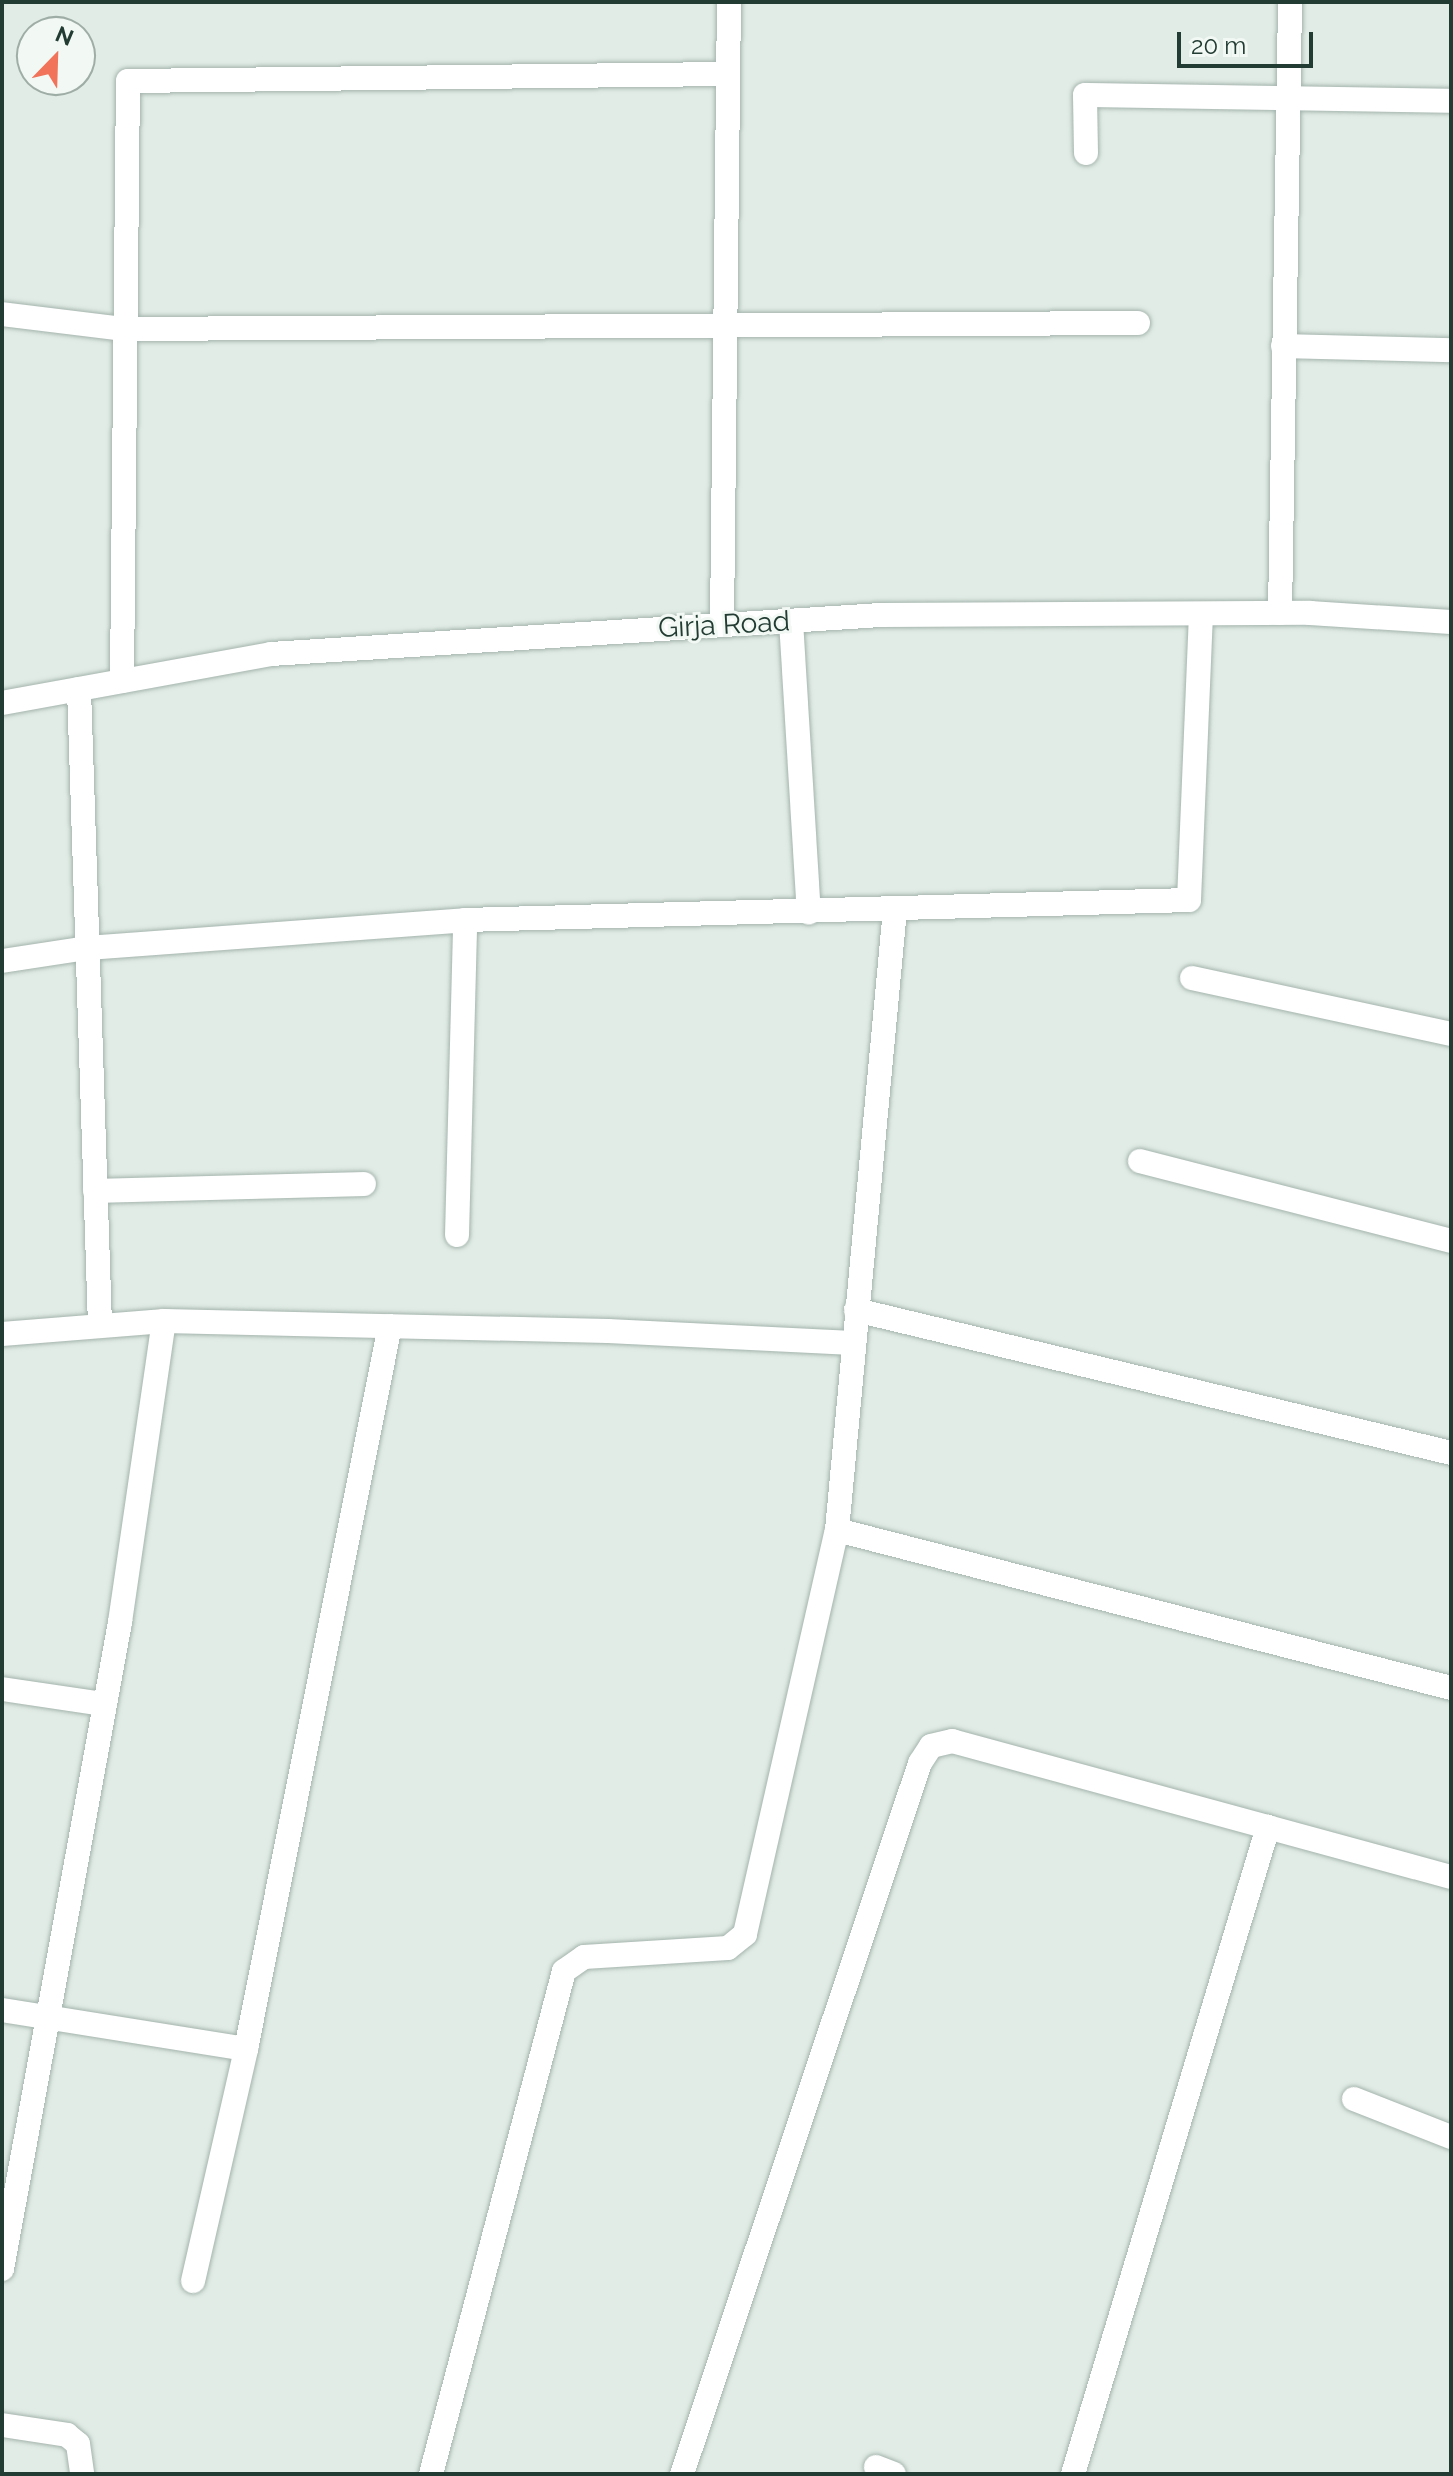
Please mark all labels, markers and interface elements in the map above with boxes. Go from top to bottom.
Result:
north arrow [16,16,96,96]
scale bar [1181,16,1317,66]
text: N [52,20,77,51]
text: 20 m [1191,31,1246,60]
street label: Girja Road [657,605,791,645]

